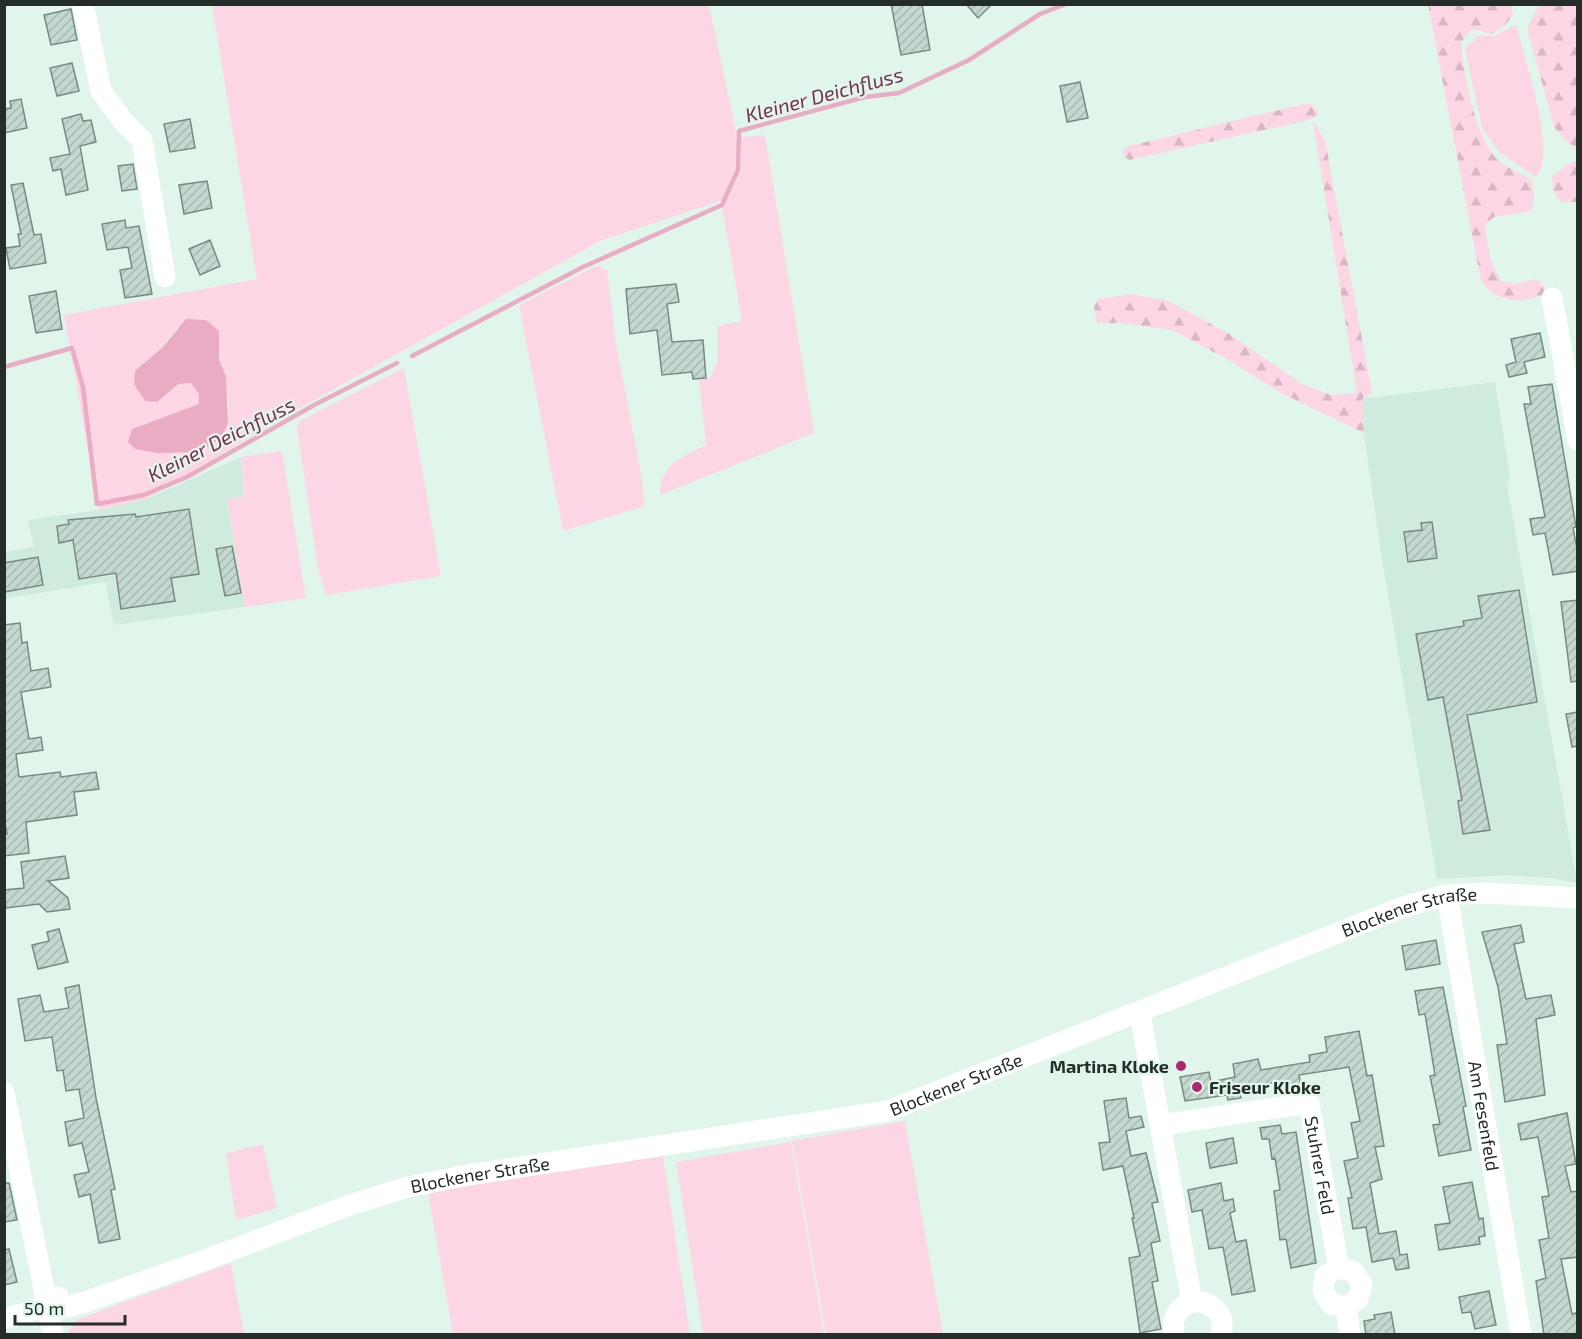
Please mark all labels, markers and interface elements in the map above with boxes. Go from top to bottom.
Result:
water label: Kleiner Deichfluss [742,61,906,127]
water label: Kleiner Deichfluss [143,391,299,487]
street label: Blockener Straße [1338,882,1478,941]
street label: Blockener Straße [886,1048,1026,1120]
place label: Martina Kloke [1049,1055,1169,1077]
marker: Martina Kloke [1174,1059,1188,1073]
street label: Am Fesenfeld [1464,1059,1504,1173]
place label: Friseur Kloke [1209,1076,1321,1098]
marker: Friseur Kloke [1190,1080,1204,1094]
street label: Stuhrer Feld [1301,1114,1340,1216]
street label: Blockener Straße [408,1152,551,1197]
scale bar [15,1288,124,1326]
text: 50 m [24,1297,64,1319]

